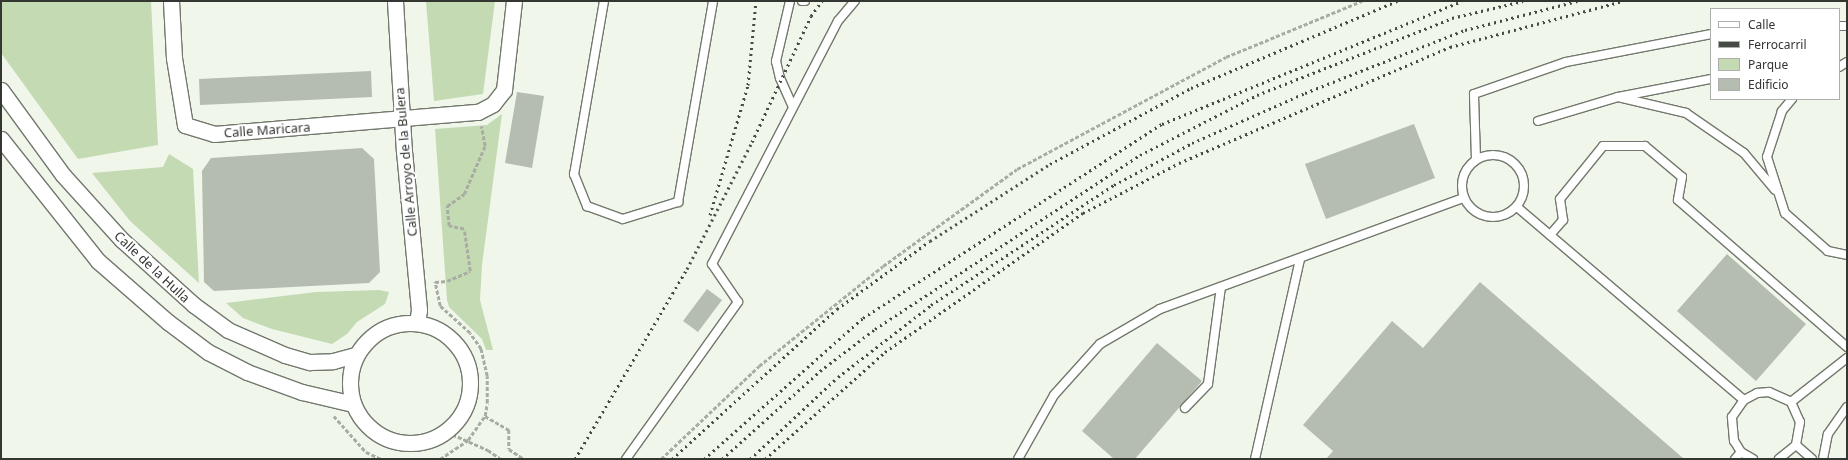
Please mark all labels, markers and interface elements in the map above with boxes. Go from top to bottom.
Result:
legend [1710,8,1840,100]
text: Calle [1748,16,1775,33]
text: Ferrocarril [1748,36,1807,53]
text: Parque [1748,56,1788,73]
text: Edificio [1748,76,1789,93]
street label: Calle Arroyo de la Bulera [392,87,420,237]
street label: Calle Maricara [223,119,311,141]
street label: Calle de la Hulla [111,228,193,306]

